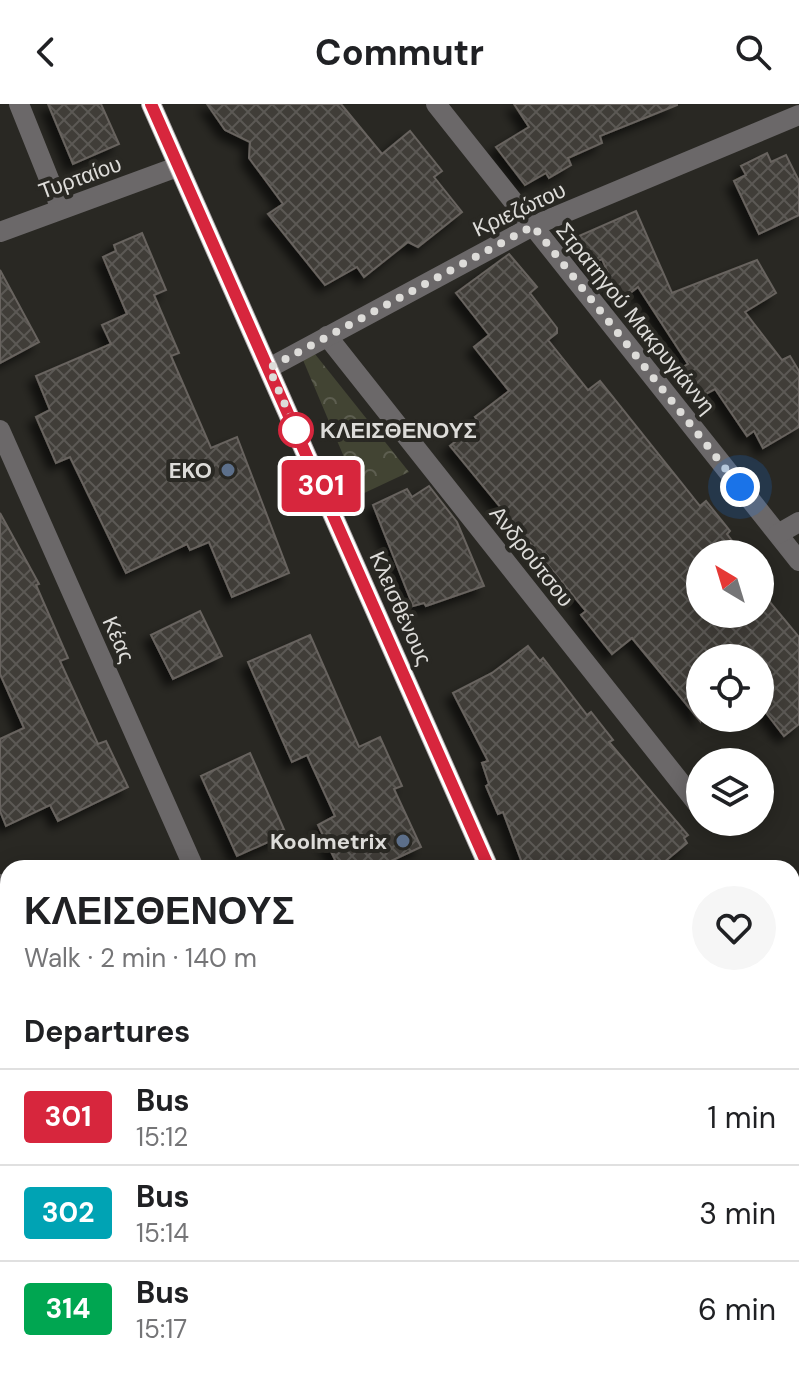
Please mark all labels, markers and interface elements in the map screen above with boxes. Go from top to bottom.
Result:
text: Commutr [315,29,484,76]
icon: back [24,30,68,74]
icon: search [731,30,775,74]
street label: Τυρταίου [35,149,126,206]
street label: Κριεζώτου [468,175,570,244]
street label: Στρατηγού Μακρυγιάννη [549,217,722,420]
marker: ΚΛΕΙΣΘΕΝΟΥΣ [279,413,313,447]
place label: ΚΛΕΙΣΘΕΝΟΥΣ [320,416,477,445]
place label: EKO [169,456,212,485]
line badge: 301 [275,460,367,512]
marker: EKO [219,461,237,479]
text: 301 [298,467,344,504]
your location [720,467,760,507]
street label: Ανδρούτσου [483,500,580,613]
north arrow [686,540,774,628]
map controls [686,540,774,836]
street label: Κλεισθένους [363,547,439,670]
street label: Κέας [96,611,142,667]
button: locate [686,644,774,732]
button: layers [686,748,774,836]
place label: Koolmetrix [270,827,387,856]
marker: Koolmetrix [394,832,412,850]
text: ΚΛΕΙΣΘΕΝΟΥΣ [24,886,295,936]
button: heart [692,886,776,970]
text: Walk · 2 min · 140 m [24,941,257,975]
text: Departures [24,1012,190,1051]
text: Bus [136,1081,190,1120]
text: 301 [45,1098,91,1135]
text: 1 min [708,1098,776,1137]
text: 15:12 [136,1120,188,1154]
text: Bus [136,1177,190,1216]
text: 302 [42,1194,94,1231]
text: 3 min [699,1194,776,1233]
text: 15:14 [136,1216,189,1250]
text: Bus [136,1273,190,1312]
text: 314 [45,1290,91,1327]
text: 6 min [698,1290,776,1329]
text: 15:17 [136,1312,187,1346]

